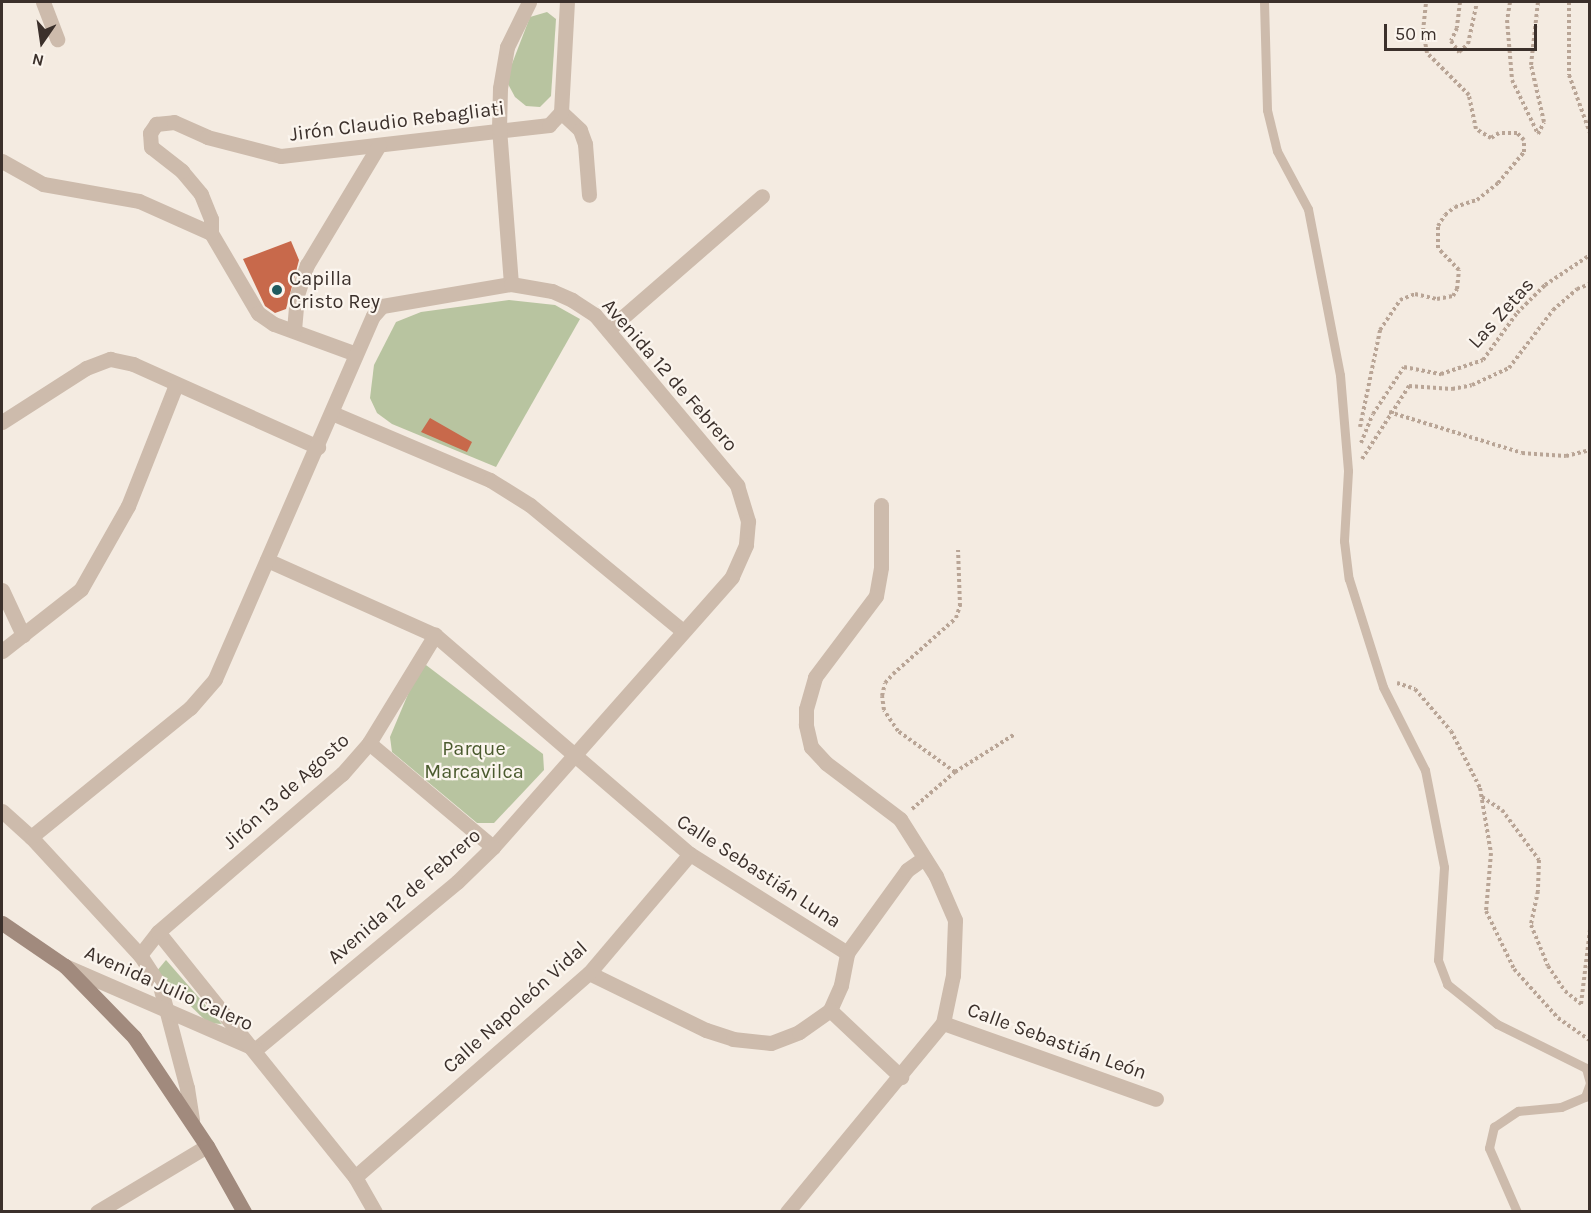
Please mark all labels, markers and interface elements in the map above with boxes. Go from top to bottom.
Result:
north arrow [12,12,72,72]
scale bar [1387,12,1540,50]
text: 50 m [1395,23,1437,45]
text: N [30,49,46,71]
street label: Jirón Claudio Rebagliati [288,96,506,146]
place label: Capilla Cristo Rey [289,266,380,313]
street label: Las Zetas [1463,273,1539,353]
marker: Capilla Cristo Rey [270,283,284,297]
street label: Avenida 12 de Febrero [597,294,743,456]
street label: Jirón 13 de Agosto [218,728,354,854]
park label: Parque Marcavilca [424,736,524,783]
street label: Calle Sebastián Luna [672,809,846,933]
street label: Avenida 12 de Febrero [323,823,485,969]
street label: Calle Napoleón Vidal [438,936,592,1078]
street label: Avenida Julio Calero [81,940,257,1036]
street label: Calle Sebastián León [964,997,1150,1085]

